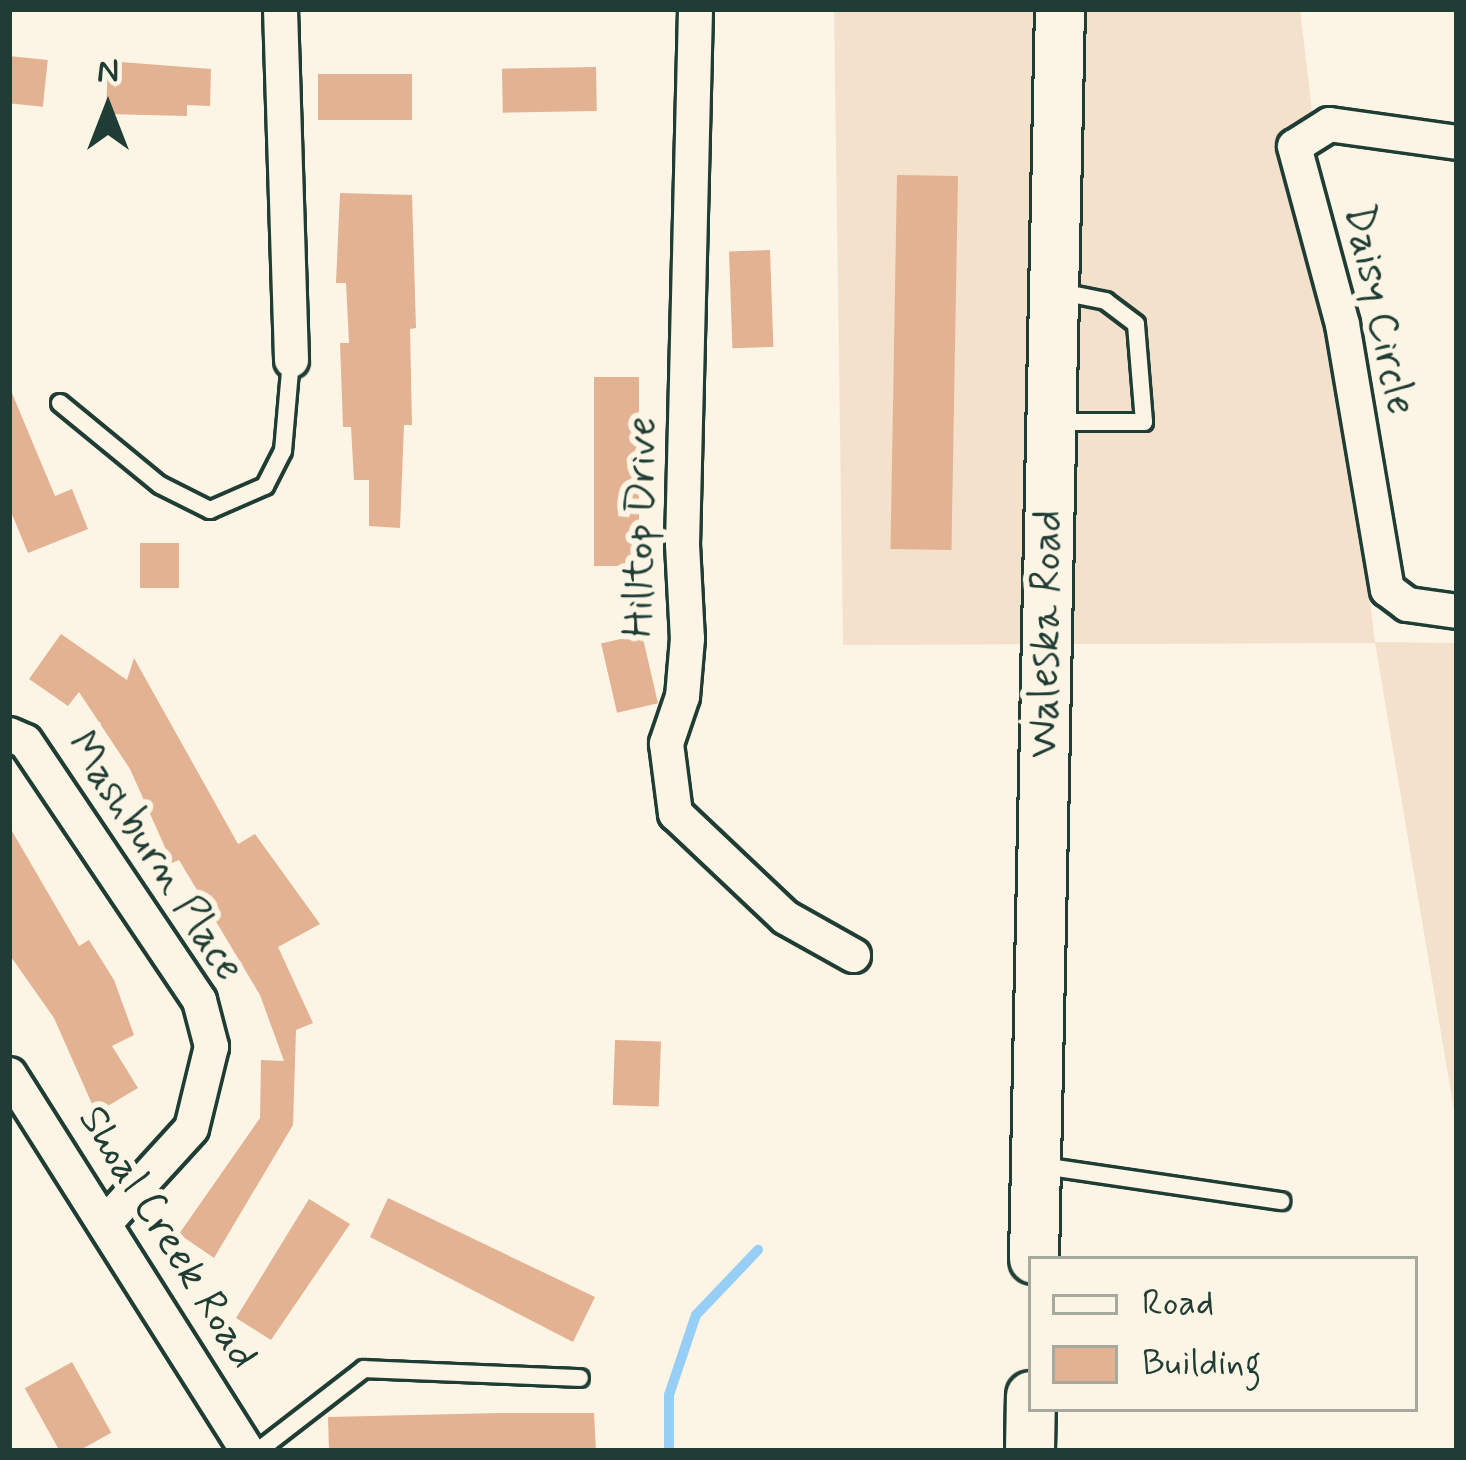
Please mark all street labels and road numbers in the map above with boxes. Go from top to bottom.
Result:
street label: Daisy Circle [1331,200,1425,420]
street label: Hilltop Drive [615,418,669,636]
street label: Waleska Road [1020,509,1074,759]
street label: Mashburn Place [55,723,253,991]
street label: Shoal Creek Road [65,1096,269,1380]

